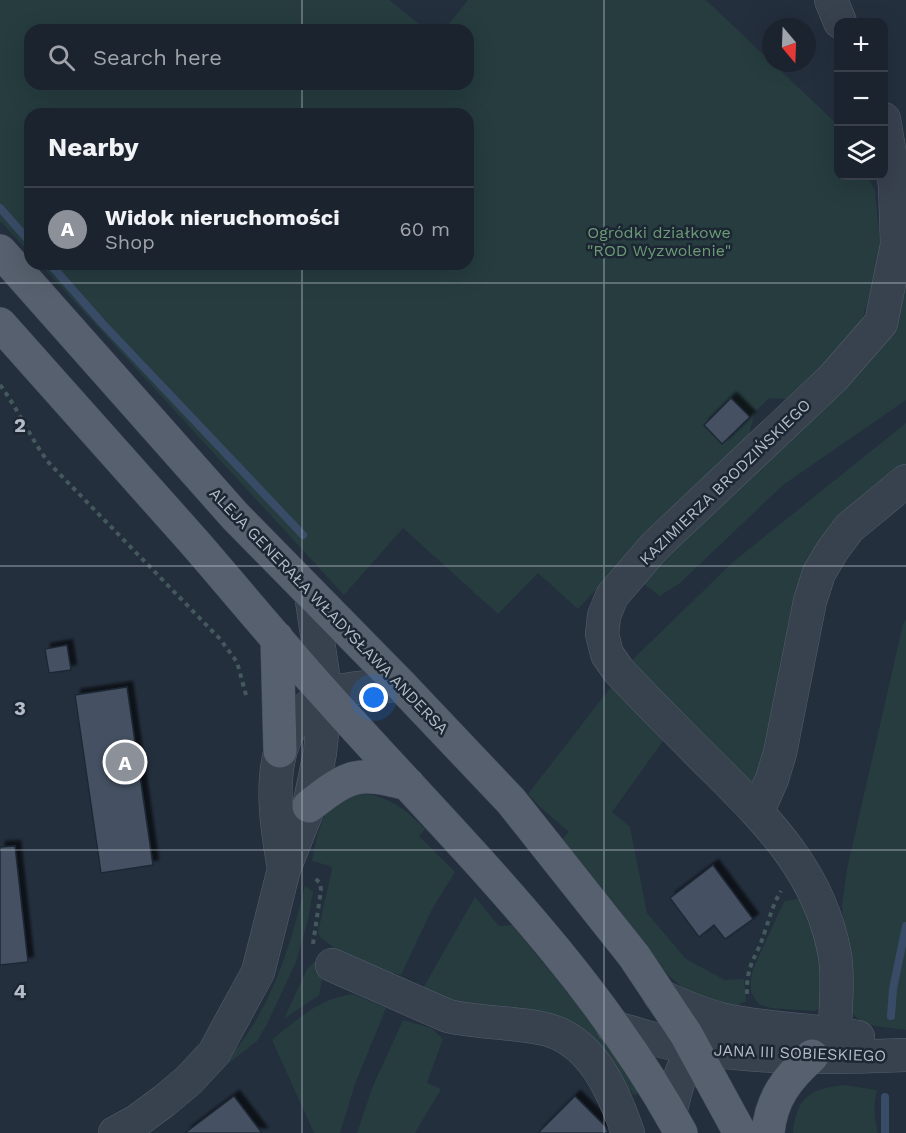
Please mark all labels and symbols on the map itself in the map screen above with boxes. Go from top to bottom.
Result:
north arrow [762,18,816,72]
park label: Ogródki działkowe "ROD Wyzwolenie" [587,223,731,260]
street label: KAZIMIERZA BRODZIŃSKIEGO [636,395,814,569]
text: 2 [14,413,26,437]
street label: ALEJA GENERAŁA WŁADYSŁAWA ANDERSA [206,484,453,739]
your location [359,683,388,712]
text: 3 [14,696,26,720]
pin: A [106,740,144,784]
text: 4 [14,979,27,1003]
street label: JANA III SOBIESKIEGO [713,1040,887,1066]

